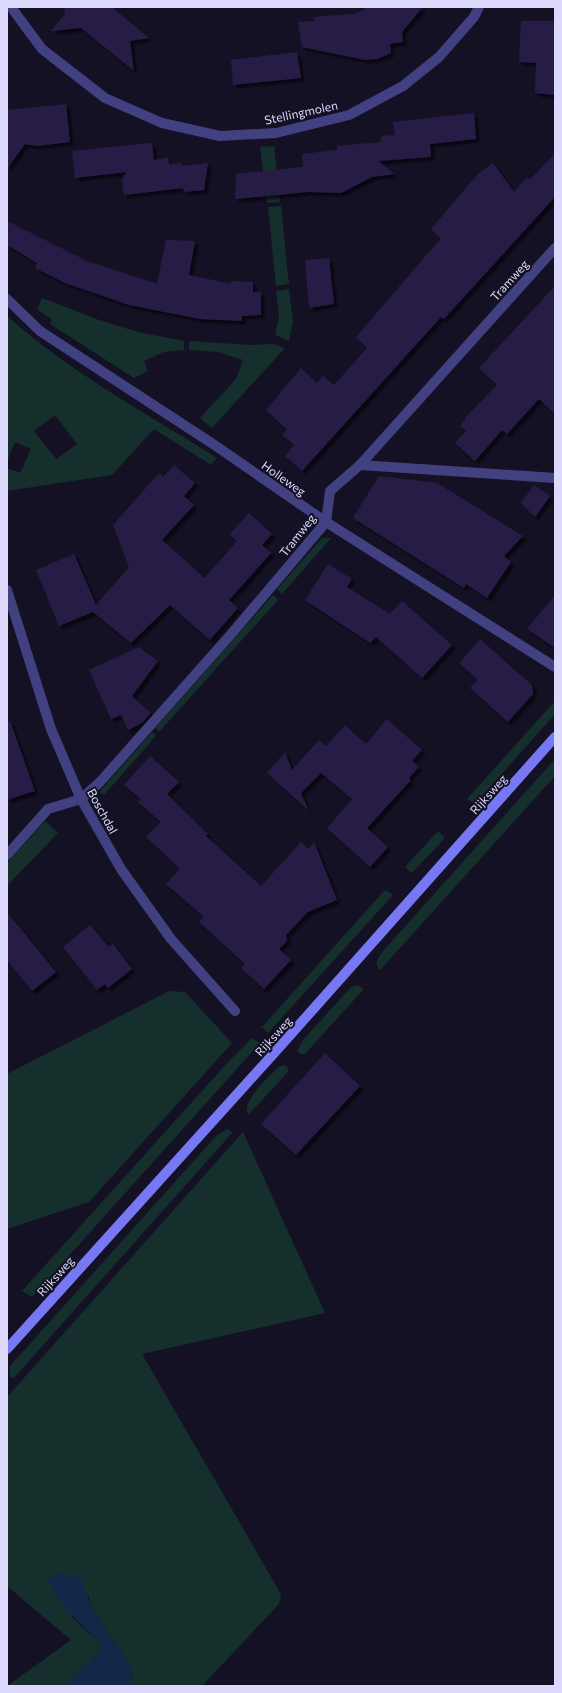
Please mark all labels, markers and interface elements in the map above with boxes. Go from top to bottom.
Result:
street label: Stellingmolen [263,97,339,127]
street label: Tramweg [487,256,531,303]
street label: Holleweg [259,458,309,499]
street label: Tramweg [276,511,318,559]
street label: Rijksweg [467,771,510,817]
street label: Boschdal [85,786,121,836]
street label: Rijksweg [252,1013,295,1059]
street label: Rijksweg [34,1253,77,1299]

